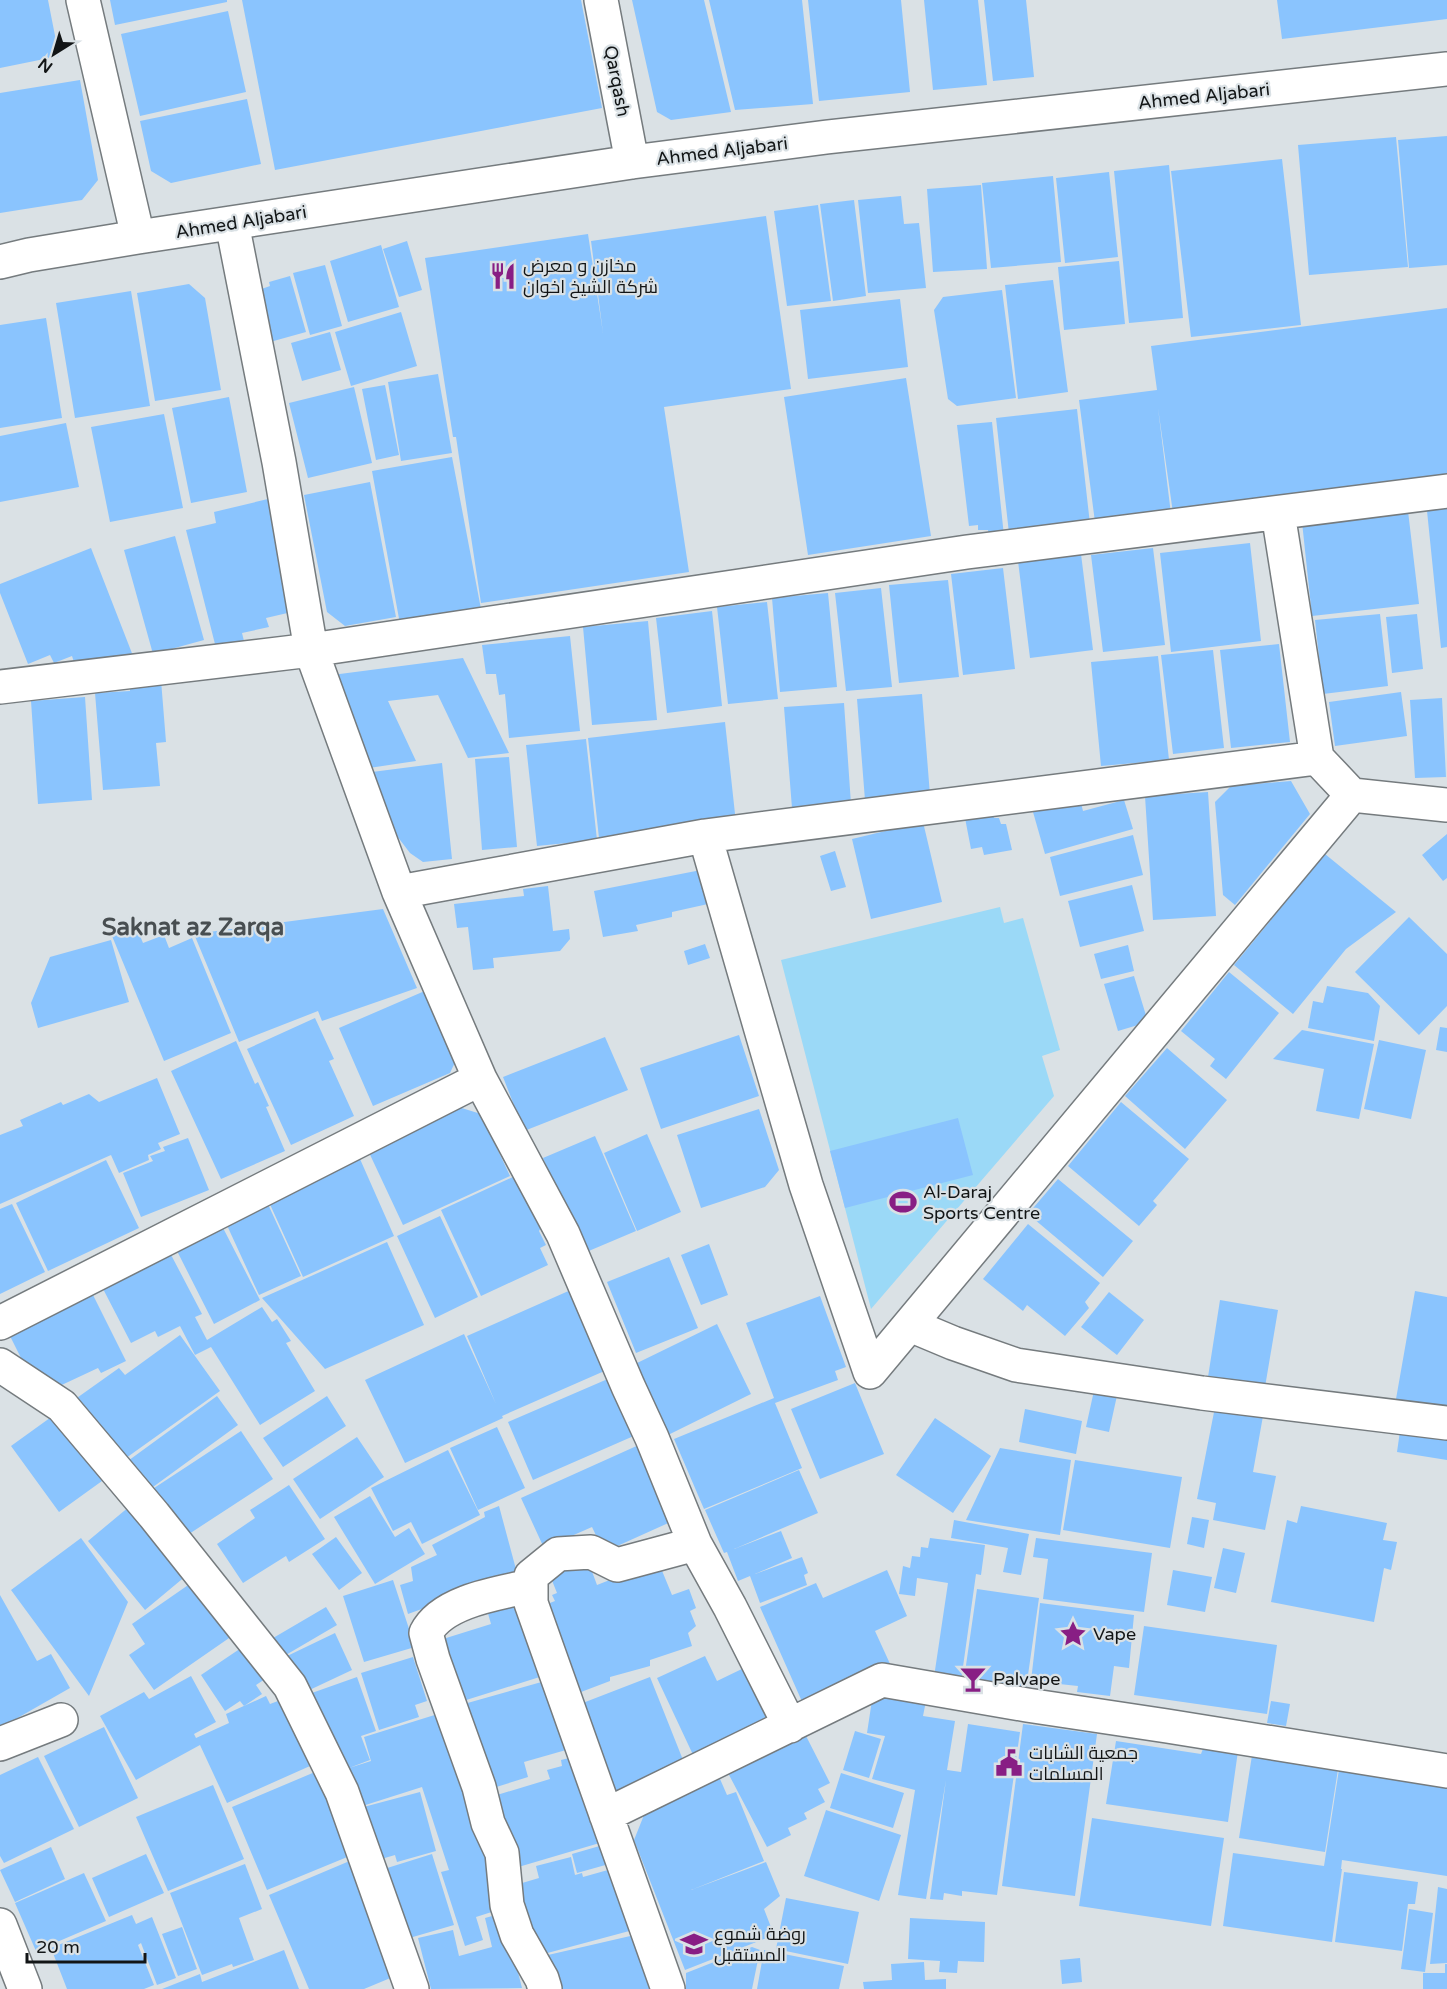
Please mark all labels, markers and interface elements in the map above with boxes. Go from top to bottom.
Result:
north arrow [24,24,84,84]
street label: Qarqash [599,43,635,119]
text: N [34,53,57,77]
street label: Ahmed Aljabari [1137,78,1271,114]
street label: Ahmed Aljabari [655,132,789,170]
street label: Ahmed Aljabari [174,201,308,243]
place label: مخازن و معرض شركة الشيخ اخوان [523,255,658,299]
restaurant icon: مخازن و معرض شركة الشيخ اخوان [488,261,518,291]
district label: Saknat az Zarqa [102,913,284,942]
place label: Al-Daraj Sports Centre [923,1181,1040,1224]
sports icon: Al-Daraj Sports Centre [888,1187,918,1217]
place icon: Vape [1058,1619,1088,1649]
place label: Vape [1093,1623,1136,1645]
bar icon: Palvape [958,1664,988,1694]
place label: Palvape [993,1668,1060,1690]
place label: جمعية الشابات المسلمات [1029,1742,1138,1785]
public building icon: جمعية الشابات المسلمات [994,1748,1024,1778]
place label: روضة شموع المستقبل [714,1923,806,1966]
scale bar [27,1926,146,1964]
school or university icon: روضة شموع المستقبل [679,1929,709,1959]
text: 20 m [36,1936,80,1958]

